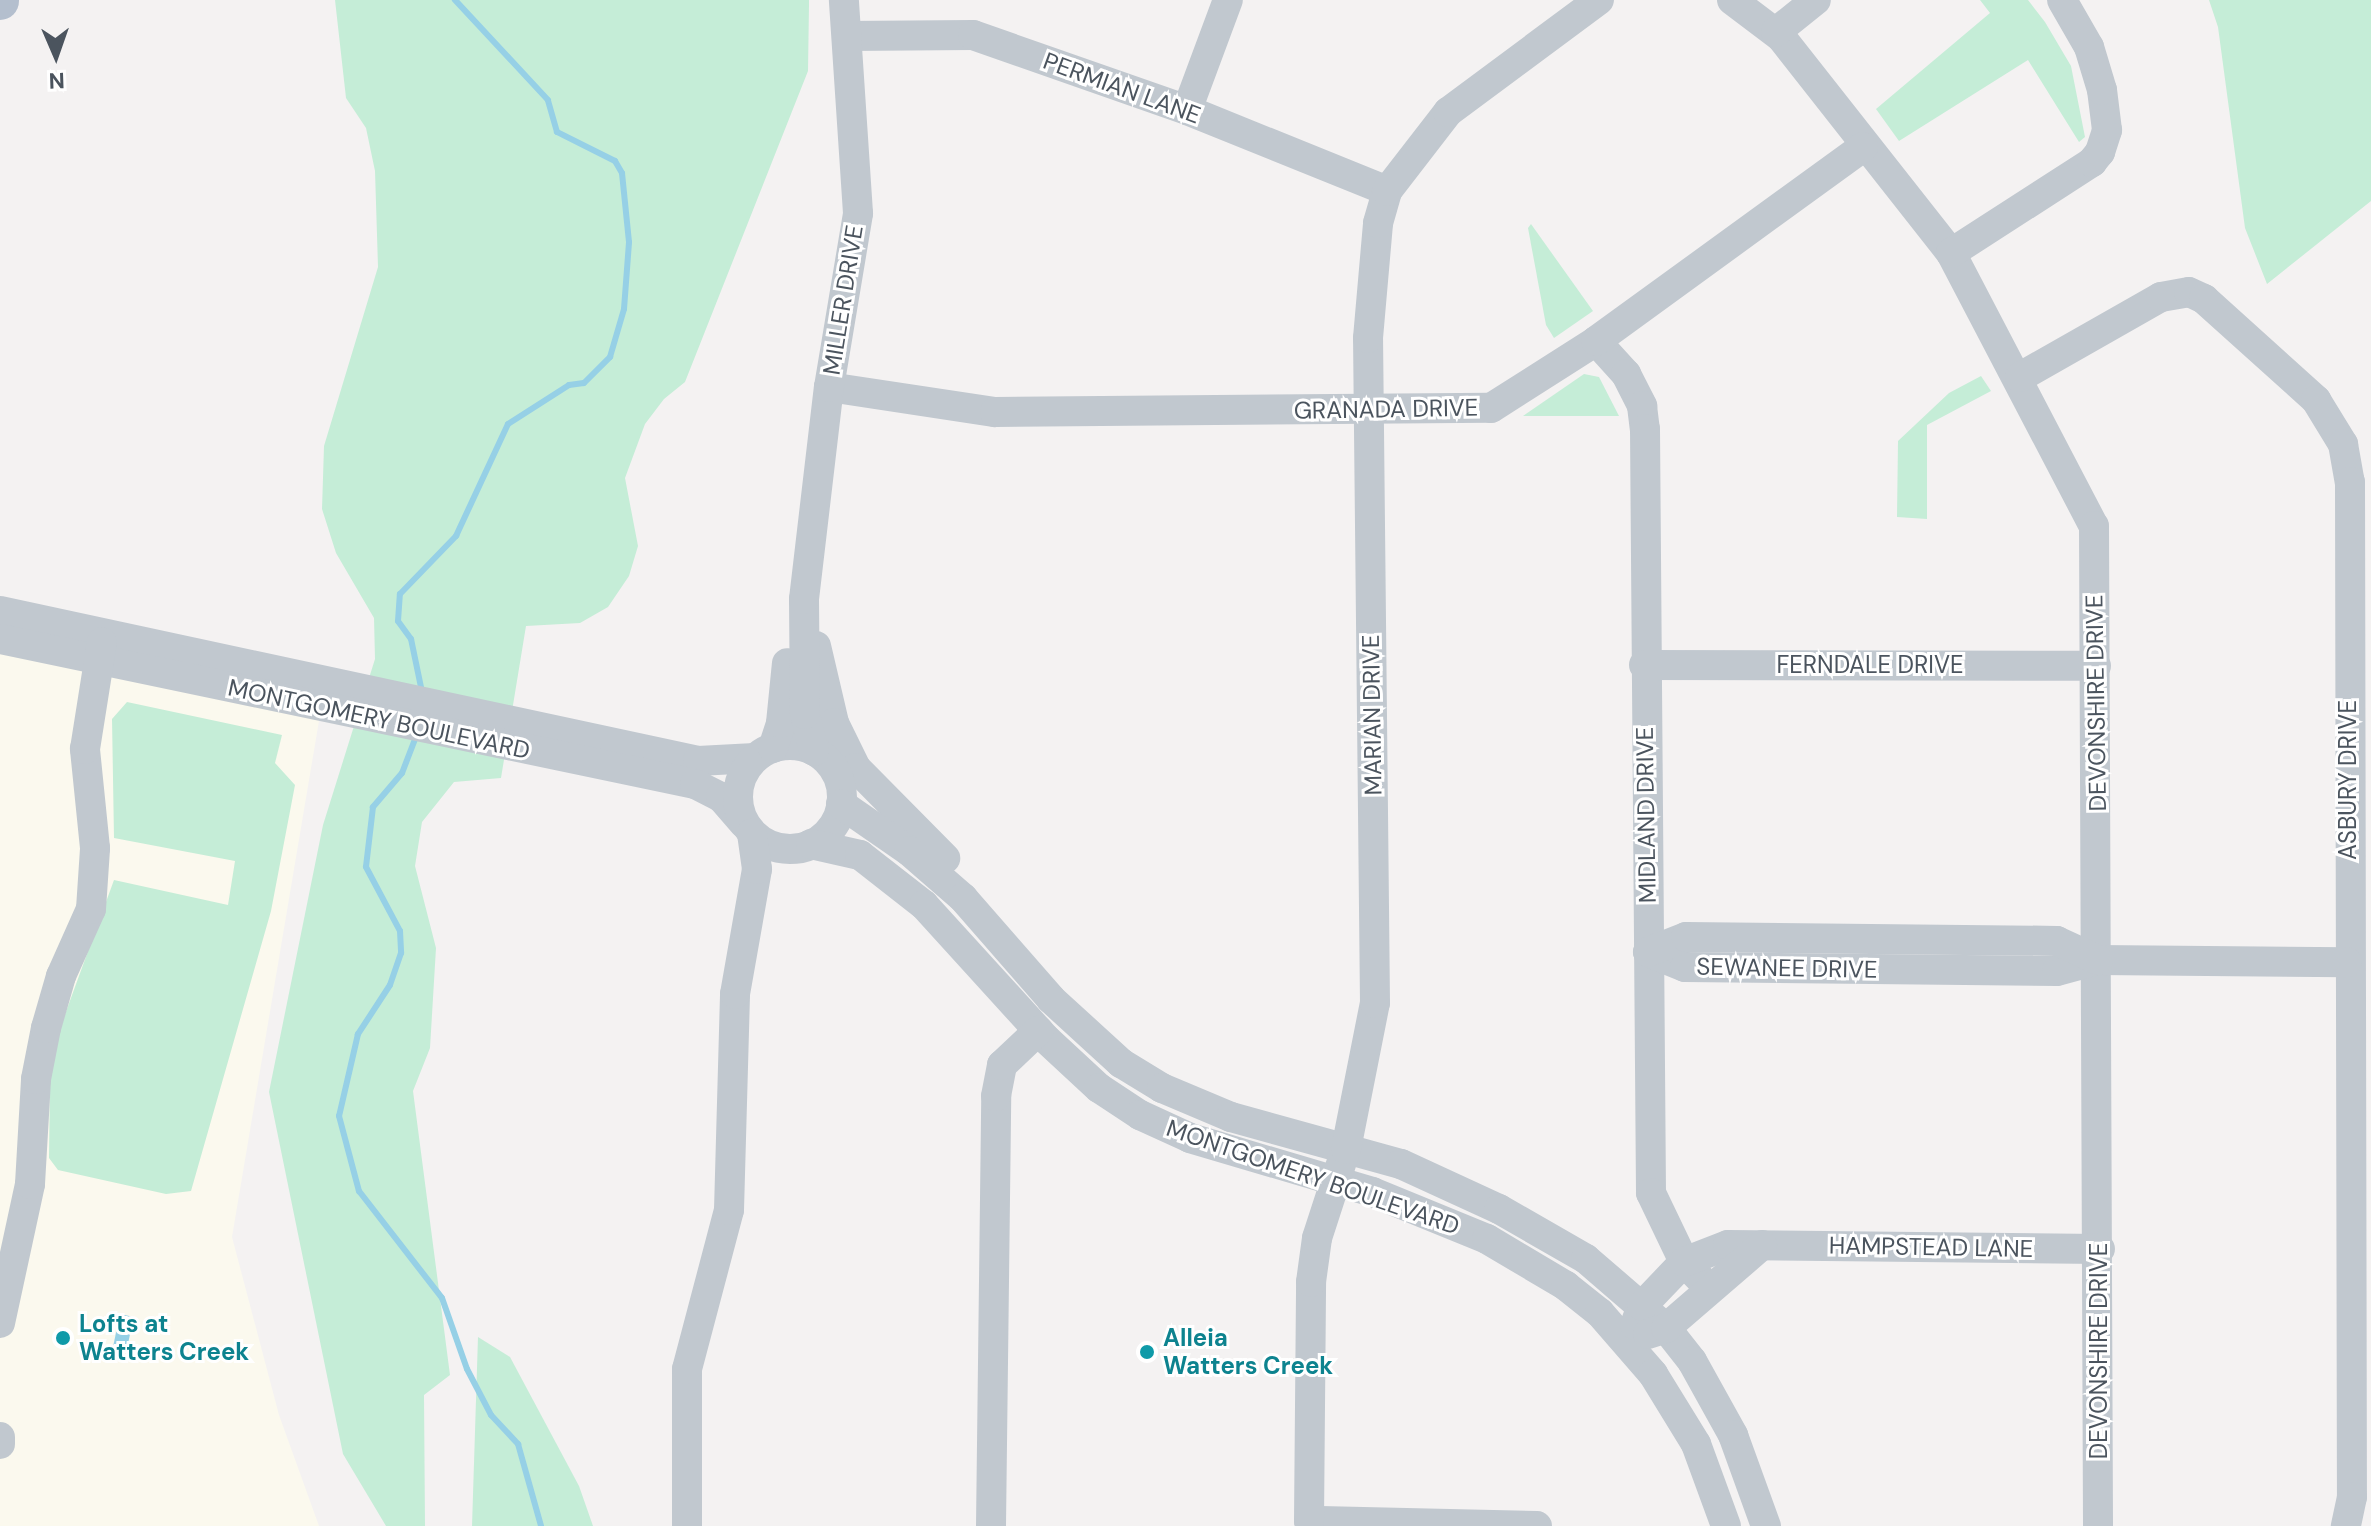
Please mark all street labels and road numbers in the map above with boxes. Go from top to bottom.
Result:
street label: PERMIAN LANE [1039,46,1205,130]
street label: MILLER DRIVE [817,223,869,377]
street label: GRANADA DRIVE [1293,393,1479,425]
street label: DEVONSHIRE DRIVE [2080,594,2112,812]
street label: MARIAN DRIVE [1356,634,1388,796]
street label: FERNDALE DRIVE [1776,651,1964,679]
street label: MONTGOMERY BOULEVARD [226,673,532,765]
street label: ASBURY DRIVE [2334,700,2362,860]
street label: MIDLAND DRIVE [1630,727,1662,903]
street label: SEWANEE DRIVE [1696,952,1878,984]
street label: MONTGOMERY BOULEVARD [1163,1113,1463,1241]
street label: HAMPSTEAD LANE [1829,1231,2033,1263]
street label: DEVONSHIRE DRIVE [2085,1243,2113,1459]

